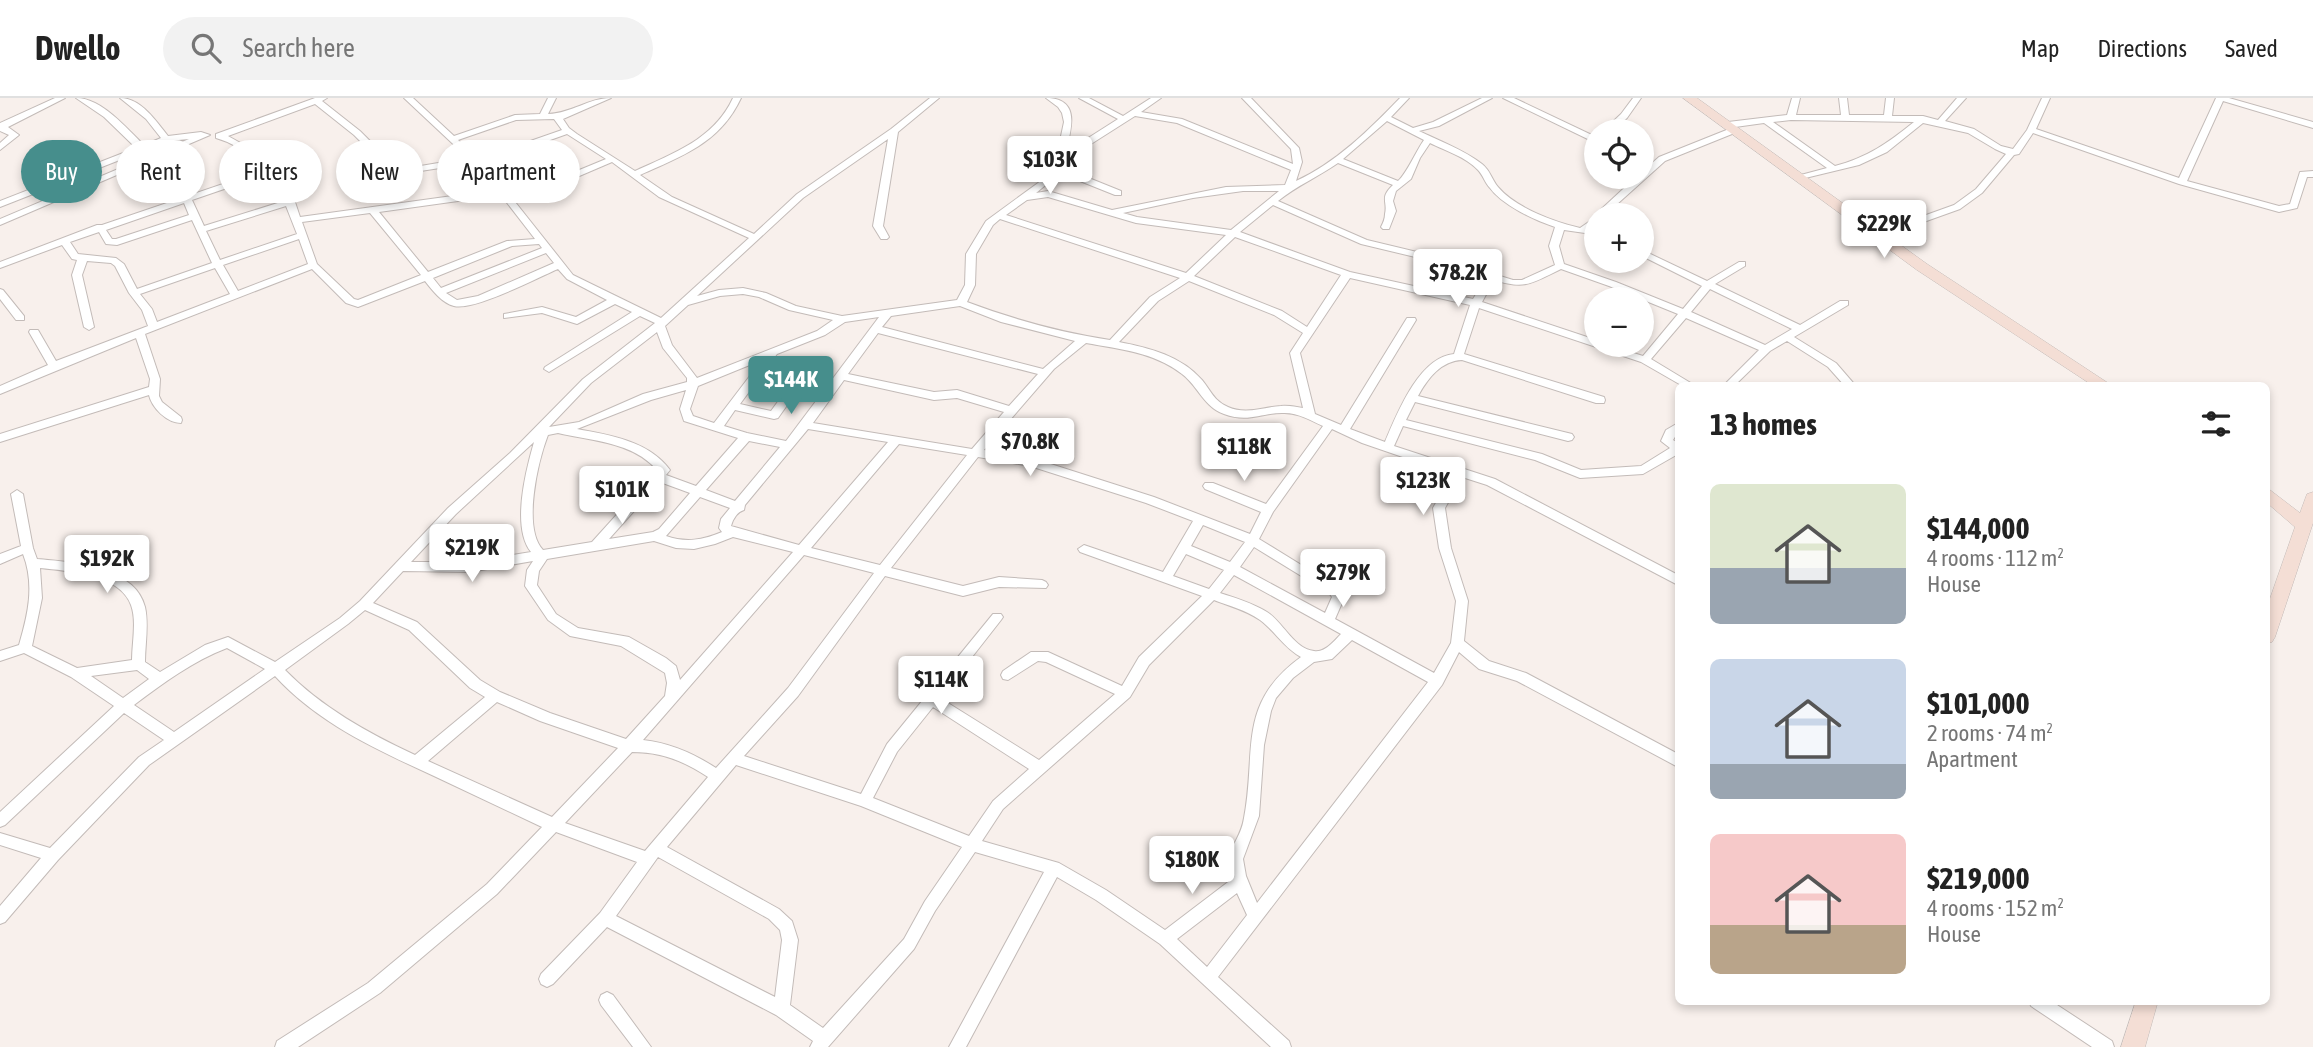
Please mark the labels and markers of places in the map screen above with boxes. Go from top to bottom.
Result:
pin: $103K [1001,136,1099,196]
pin: $229K [1835,200,1933,260]
pin: $78.2K [1401,250,1515,309]
pin: $144K [742,356,840,416]
pin: $70.8K [973,418,1087,478]
pin: $118K [1195,424,1293,483]
pin: $123K [1374,458,1472,517]
pin: $101K [573,466,671,526]
pin: $219K [423,524,521,584]
pin: $192K [58,536,156,595]
pin: $279K [1294,550,1392,609]
pin: $114K [892,656,990,716]
pin: $180K [1143,836,1241,896]

